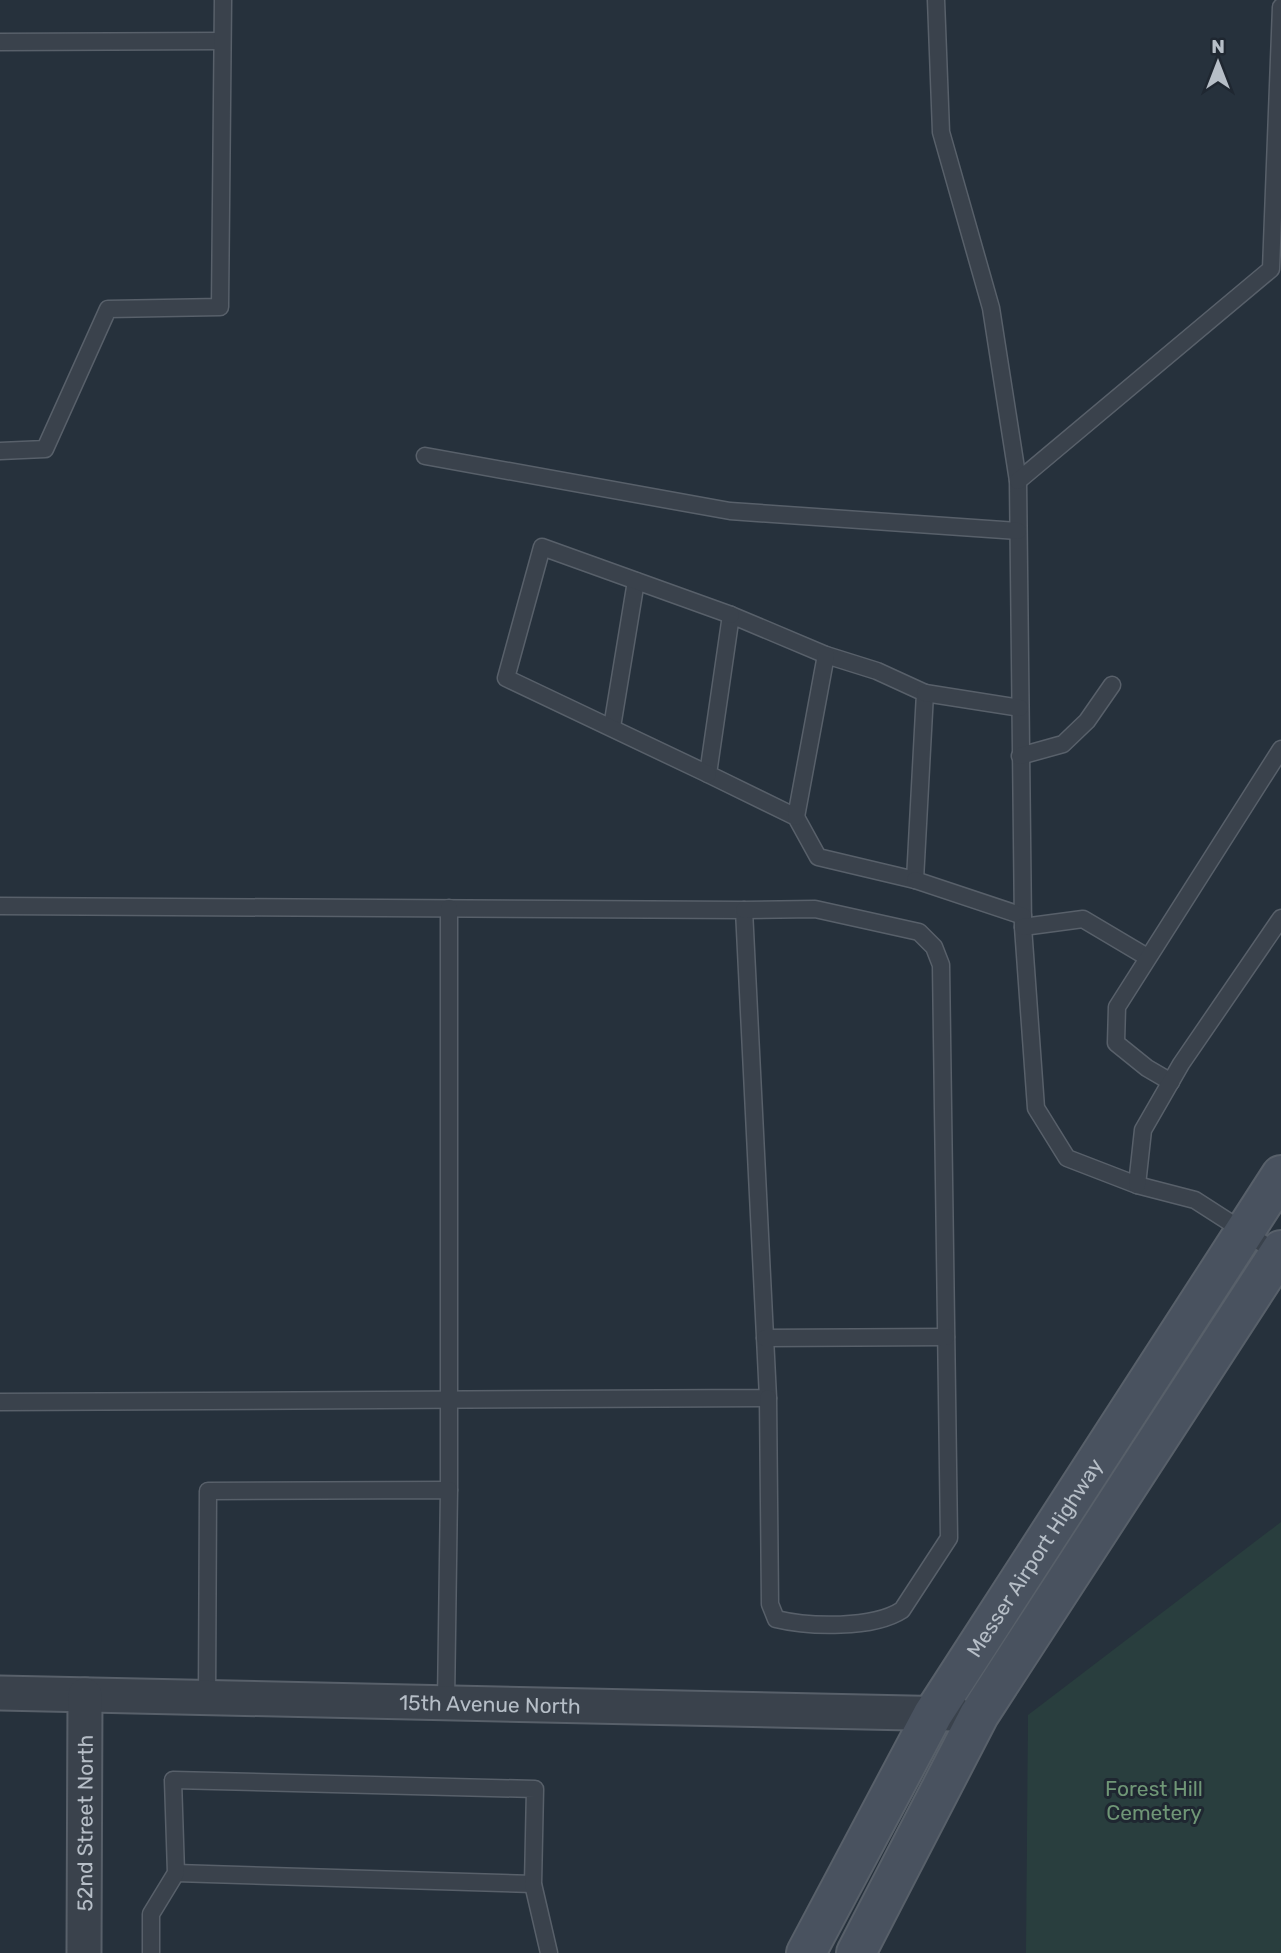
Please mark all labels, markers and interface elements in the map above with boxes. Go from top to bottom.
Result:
north arrow [1183,28,1253,98]
text: N [1211,35,1225,58]
street label: Messer Airport Highway [961,1453,1108,1662]
street label: 15th Avenue North [399,1689,581,1718]
street label: 52nd Street North [72,1735,97,1911]
park label: Forest Hill Cemetery [1105,1776,1203,1825]

